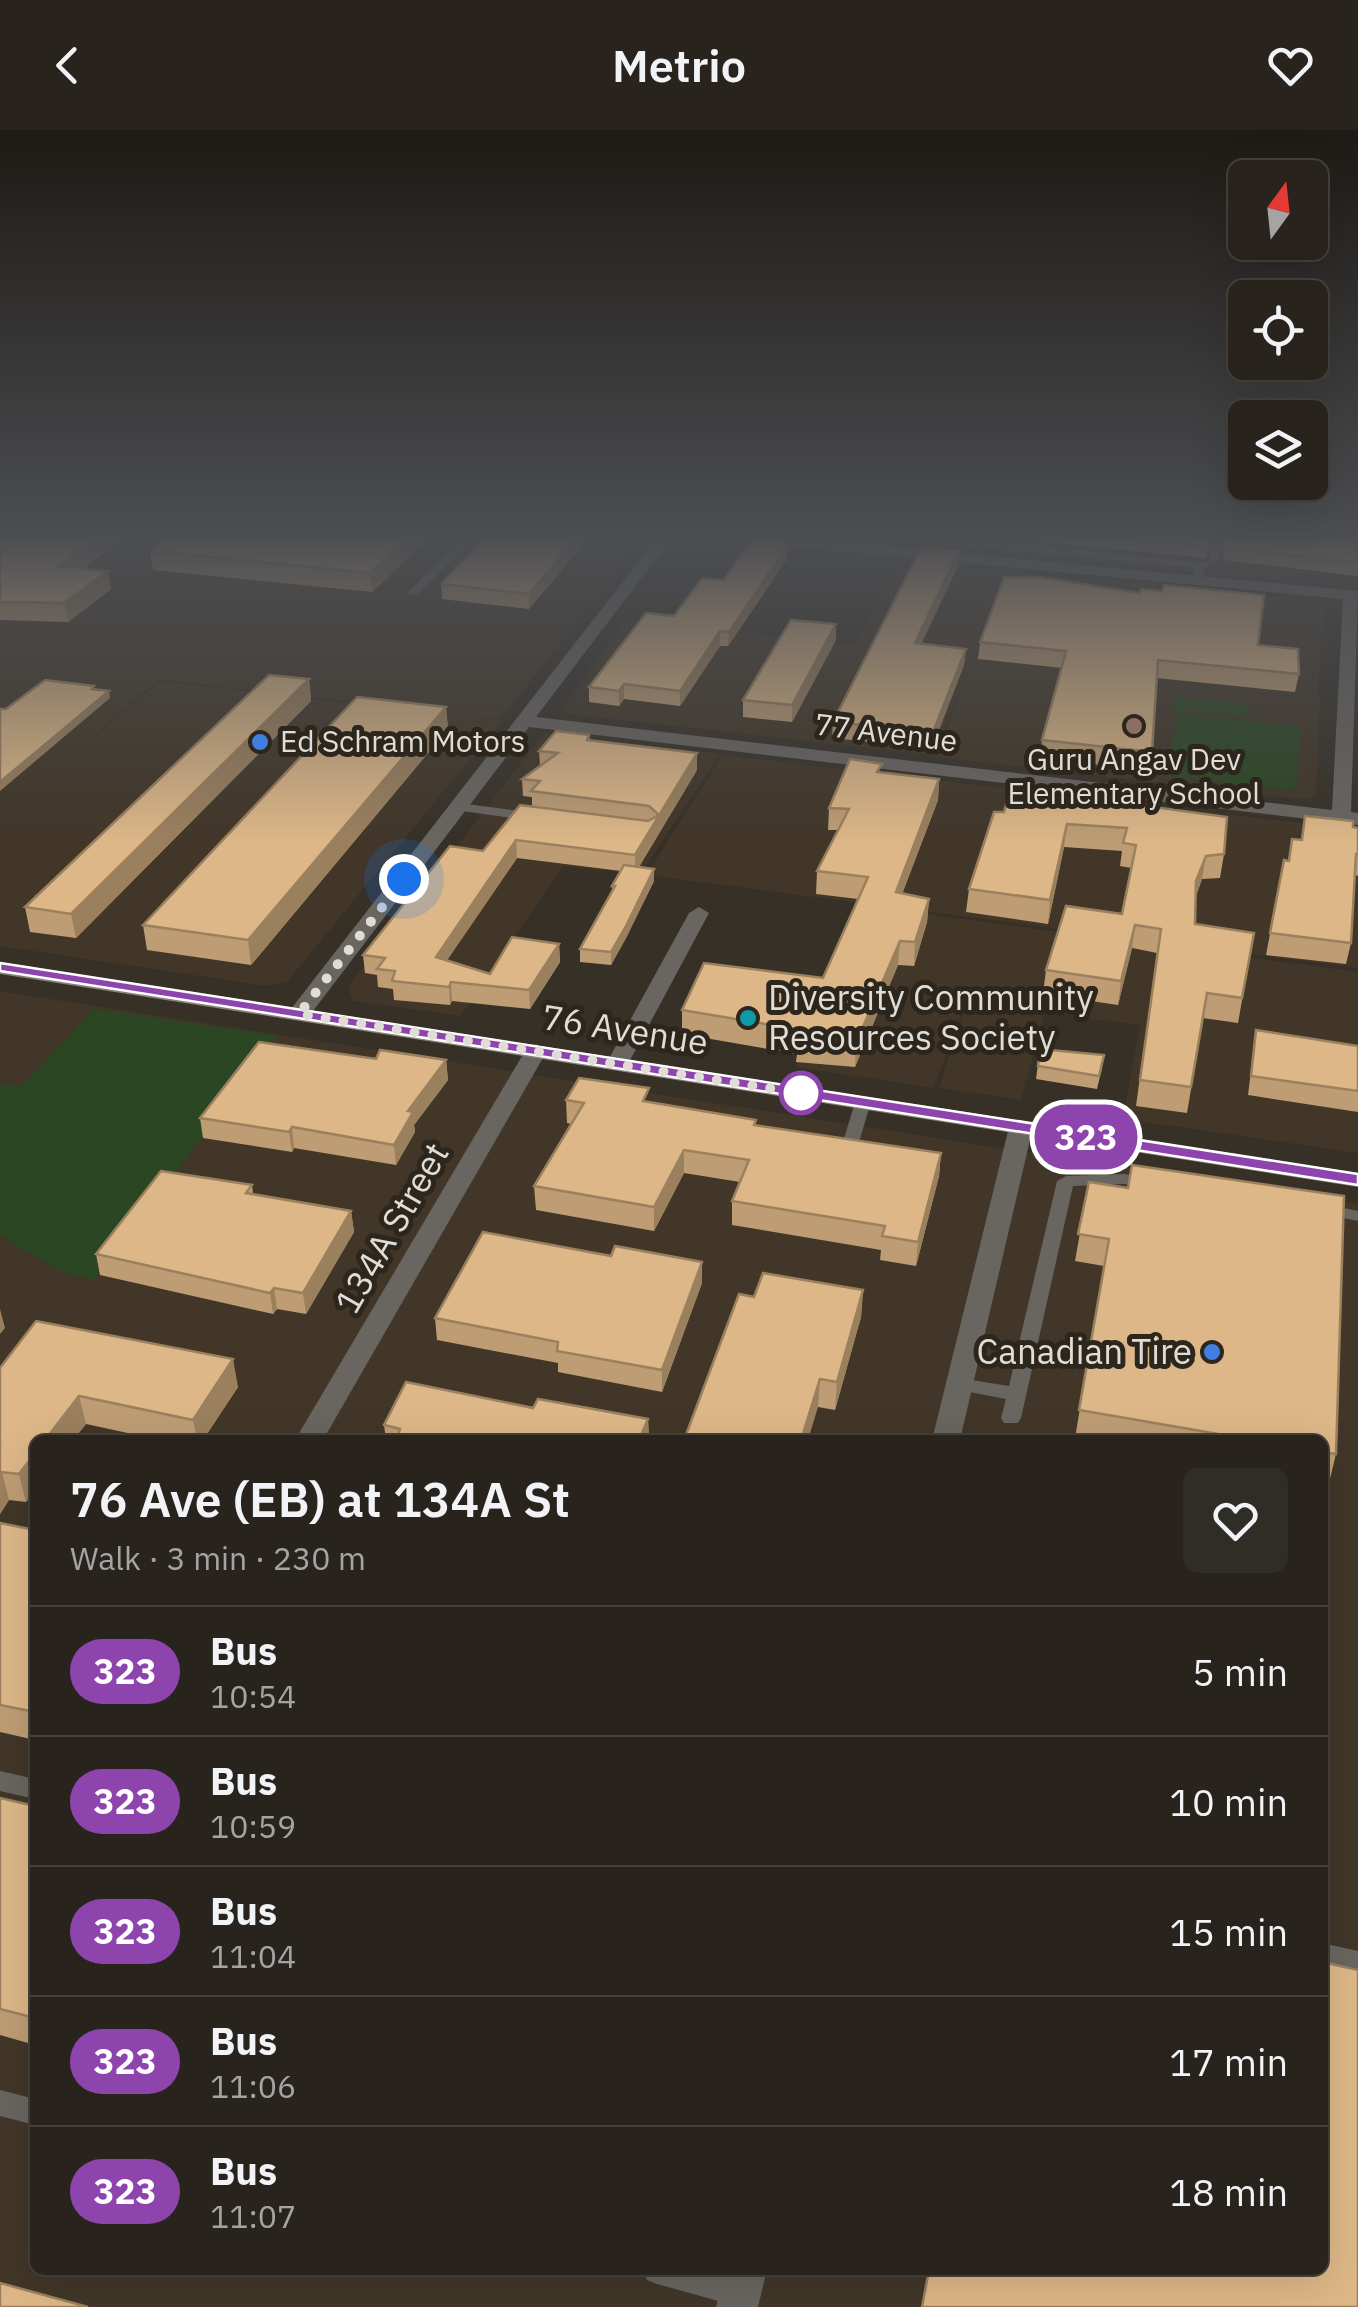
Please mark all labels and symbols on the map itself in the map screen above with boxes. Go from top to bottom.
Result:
north arrow [1228,160,1328,260]
street label: 77 Avenue [813,703,960,760]
marker: Guru Angav Dev Elementary School [1123,715,1145,737]
place label: Ed Schram Motors [280,721,525,760]
marker: Ed Schram Motors [249,731,271,753]
place label: Guru Angav Dev Elementary School [1007,739,1261,812]
your location [379,854,429,904]
place label: Diversity Community Resources Society [768,974,1094,1060]
street label: 76 Avenue [539,993,711,1065]
marker: Diversity Community Resources Society [737,1007,759,1029]
unlabelled marker [780,1072,822,1114]
line badge: 323 [1028,1104,1144,1170]
street label: 134A Street [324,1134,458,1321]
place label: Canadian Tire [976,1328,1192,1374]
marker: Canadian Tire [1201,1341,1223,1363]

